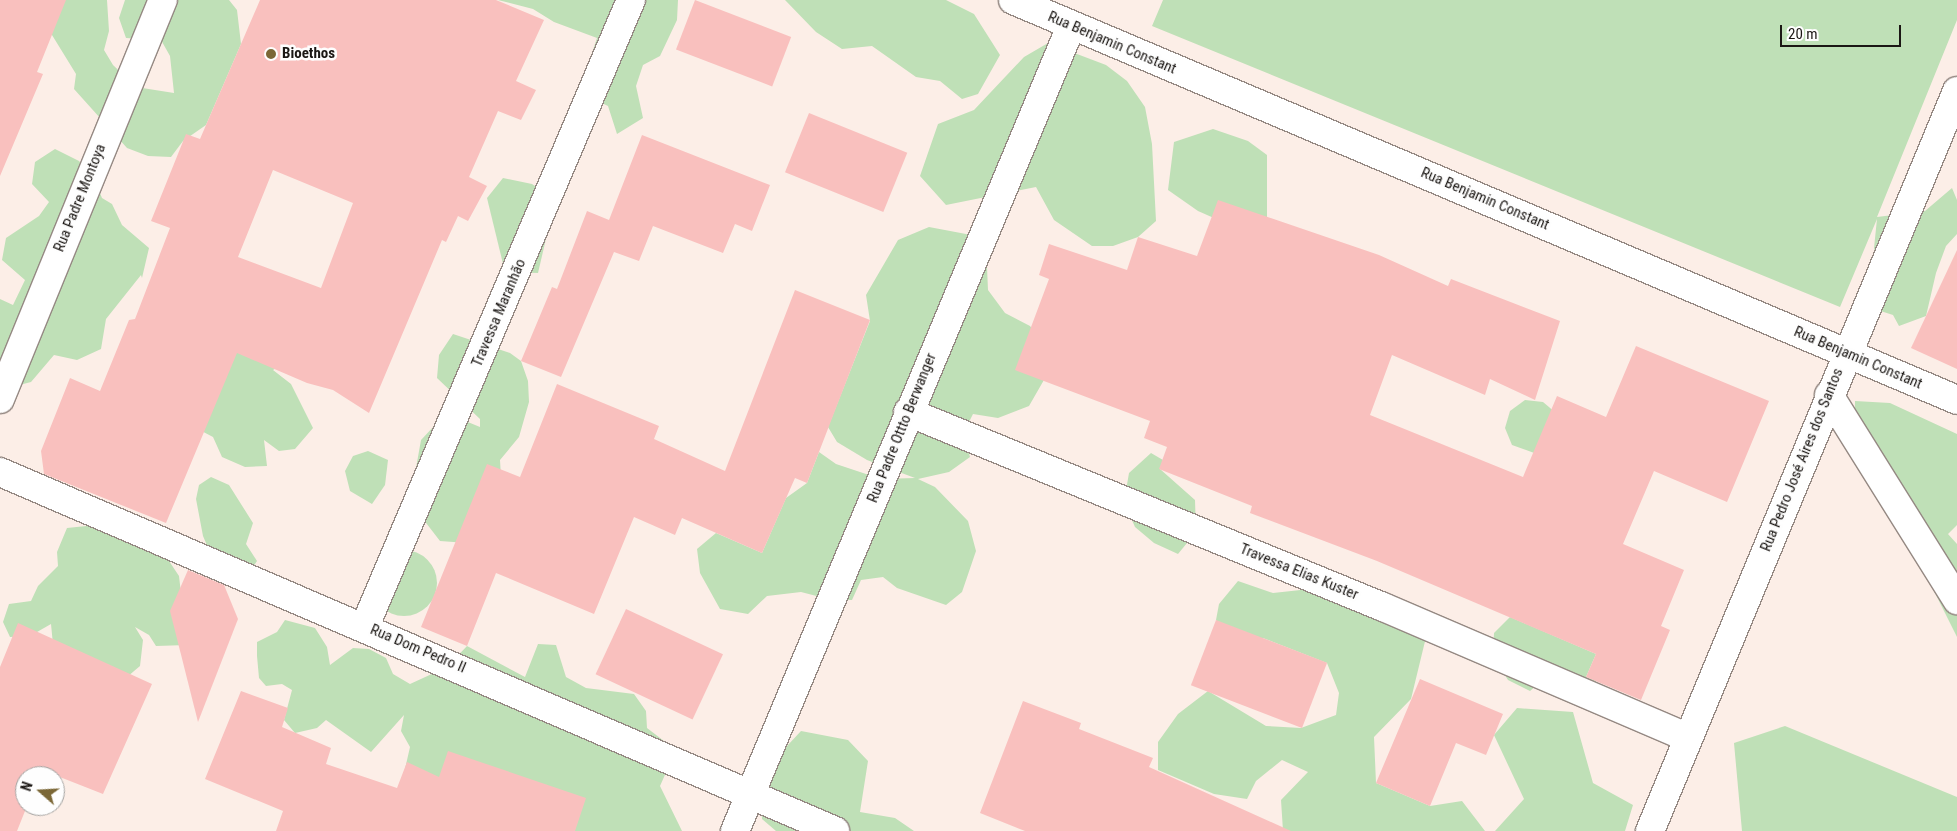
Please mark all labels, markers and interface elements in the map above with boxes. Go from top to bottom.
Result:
street label: Rua Benjamin Constant [1045,8,1179,78]
scale bar [1782,15,1903,47]
text: 20 m [1788,25,1818,43]
place label: Bioethos [282,45,335,63]
marker: Bioethos [264,47,278,61]
street label: Rua Padre Montoya [50,141,110,255]
street label: Rua Benjamin Constant [1418,164,1552,234]
street label: Travessa Maranhão [468,256,530,370]
street label: Rua Benjamin Constant [1791,323,1925,393]
street label: Rua Padre Ottto Berwanger [864,351,940,505]
street label: Rua Pedro José Aires dos Santos [1757,366,1847,554]
street label: Travessa Elias Kuster [1237,540,1361,604]
street label: Rua Dom Pedro II [367,621,469,677]
north arrow [15,766,65,816]
text: N [18,780,36,793]

